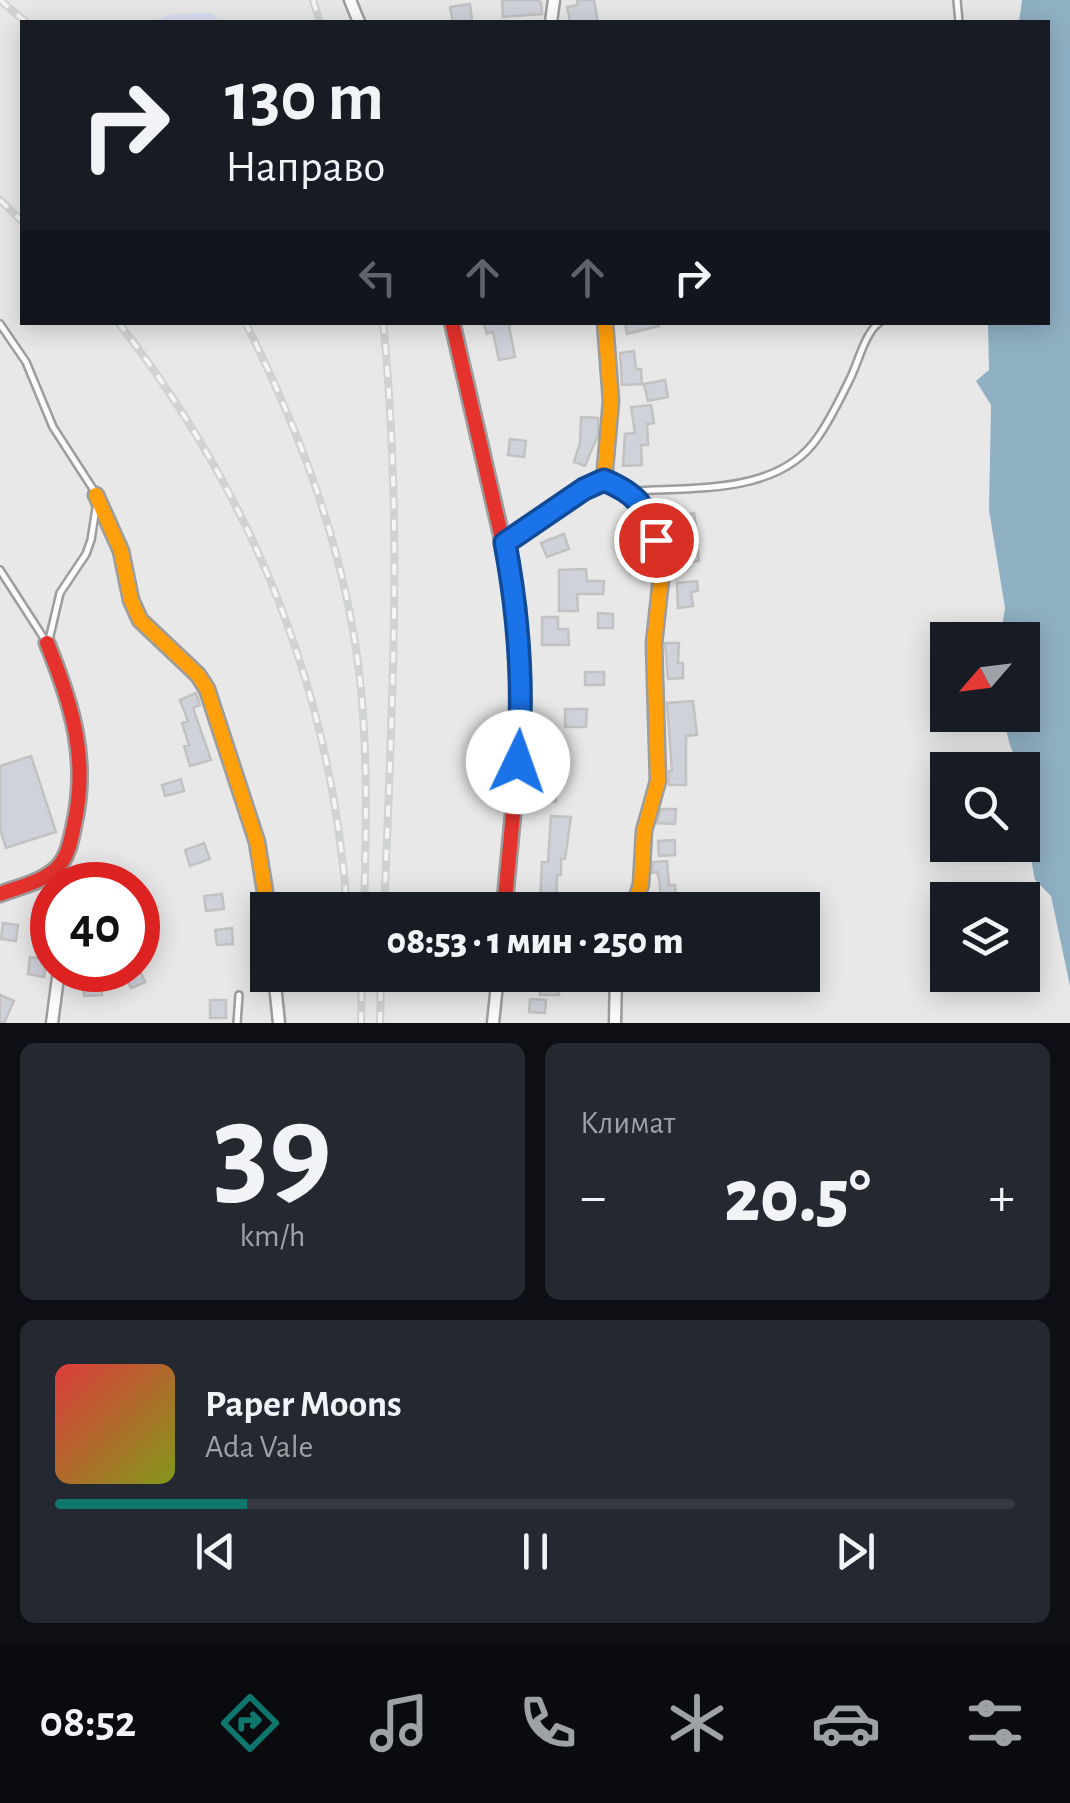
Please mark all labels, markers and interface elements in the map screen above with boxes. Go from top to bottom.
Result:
icon: right [60,60,190,190]
text: 130 m [225,63,384,133]
text: Направо [225,145,385,190]
icon: left [350,250,405,305]
icon: ahead [455,250,510,305]
icon: ahead [560,250,615,305]
icon: right [665,250,720,305]
pin [614,498,699,583]
icon: arrive [629,513,684,568]
north arrow [930,622,1040,732]
map controls [930,622,1040,992]
position arrow [466,710,570,814]
button: search [930,752,1040,862]
speed limit sign: 40 [30,862,160,992]
button: layers [930,882,1040,992]
text: 08:53 · 1 мин · 250 m [386,923,684,961]
text: 39 [213,1087,332,1217]
text: Климат [580,1107,675,1139]
text: 20.5° [724,1160,871,1235]
text: − [580,1170,606,1225]
text: + [989,1170,1015,1225]
text: km/h [239,1220,306,1252]
text: Paper Moons [205,1386,402,1424]
text: Ada Vale [205,1431,313,1463]
icon: previous [188,1524,243,1579]
icon: pause [508,1524,563,1579]
icon: next [828,1524,883,1579]
icon: directions [215,1688,285,1758]
icon: music [364,1688,434,1758]
icon: phone [513,1688,583,1758]
icon: climate [662,1688,732,1758]
icon: car [811,1688,881,1758]
icon: filters [960,1688,1030,1758]
text: 08:52 [40,1700,136,1745]

